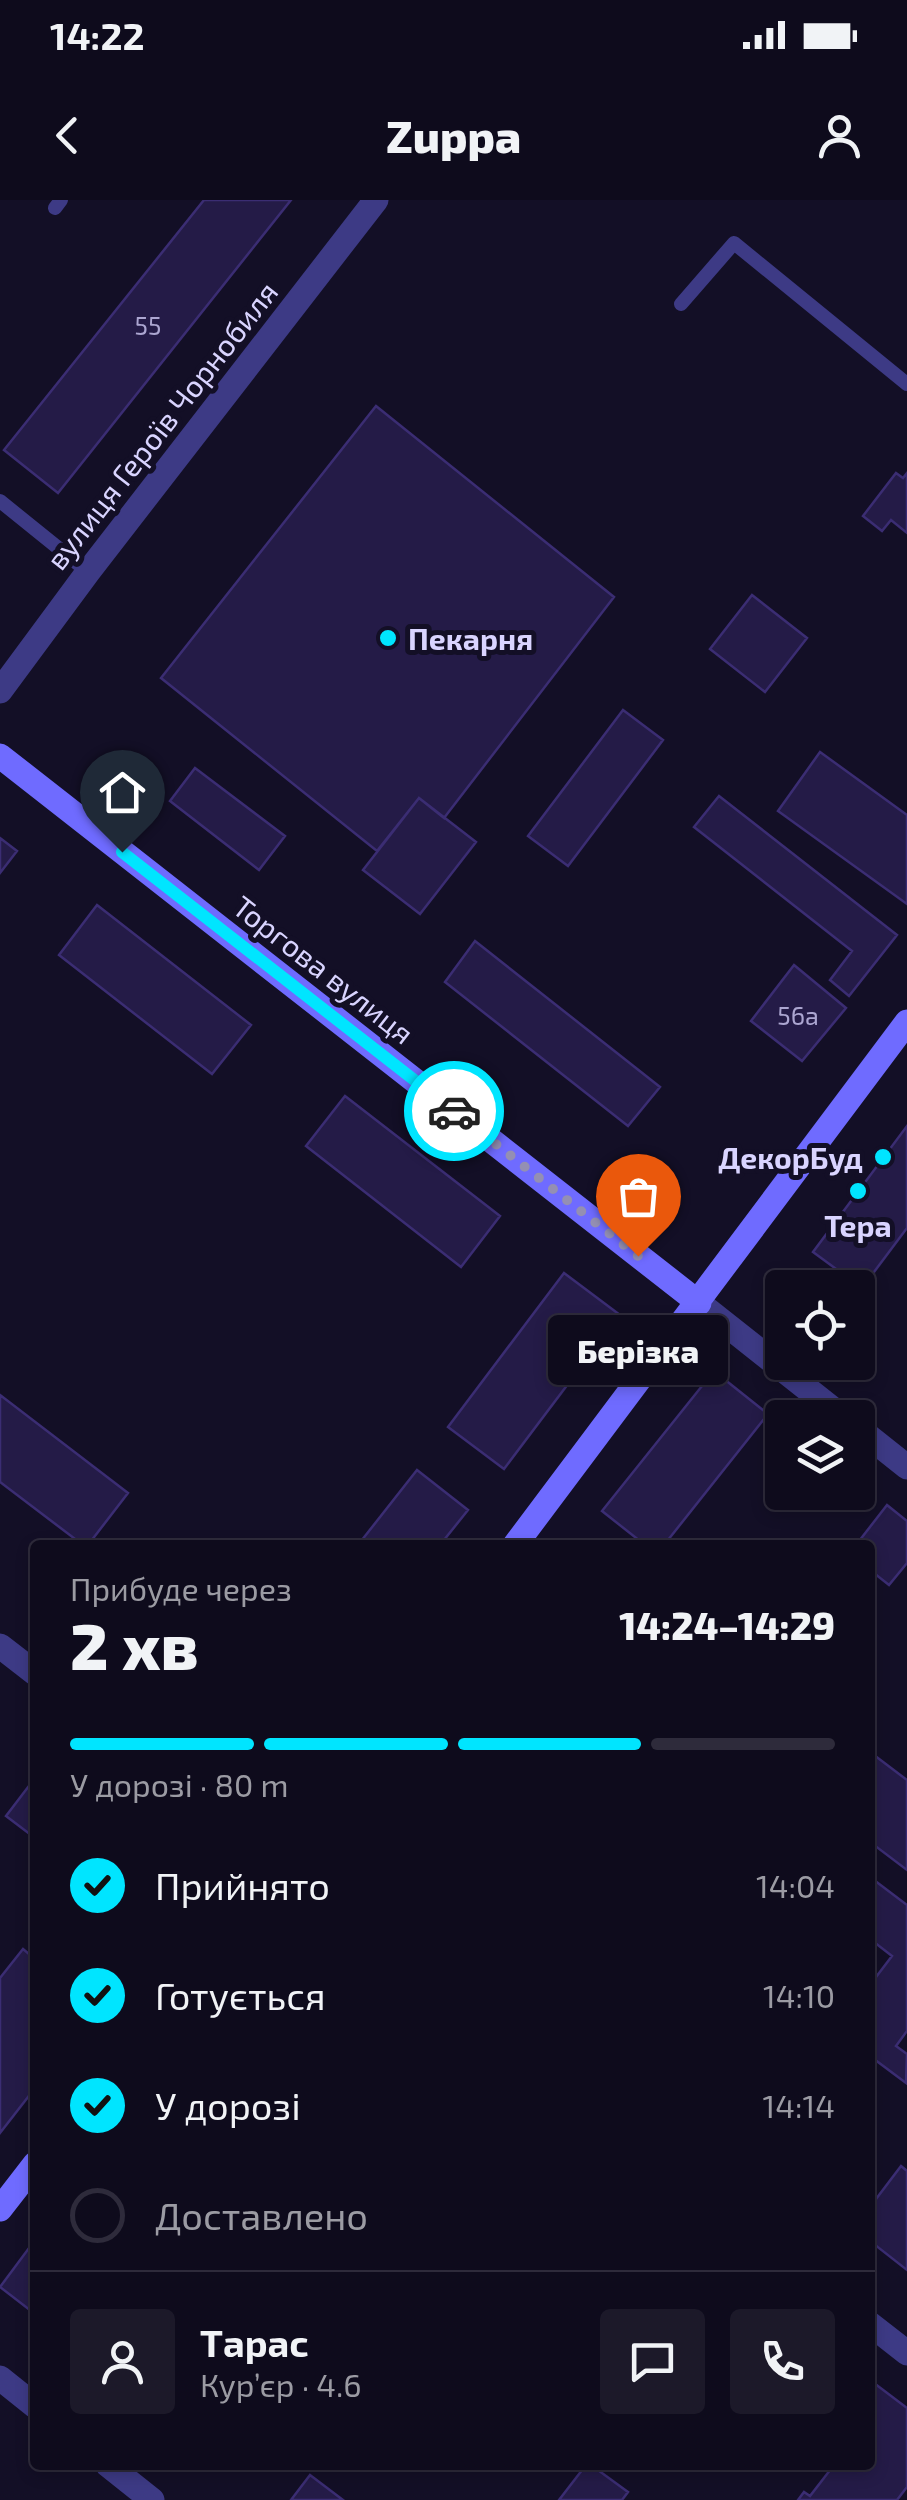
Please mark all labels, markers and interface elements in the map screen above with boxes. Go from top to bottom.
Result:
text: 14:22 [50,12,145,58]
icon: back [40,108,95,163]
text: Zuppa [386,108,521,162]
icon: person [812,108,867,163]
street label: вулиця Героїв Чорнобиля [38,274,285,577]
house number: 55 [135,310,161,340]
place label: Пекарня [408,620,533,656]
marker: Пекарня [377,627,399,649]
pin [80,750,165,853]
icon: home [95,765,150,820]
street label: Торгова вулиця [226,887,421,1051]
house number: 56а [777,1000,819,1030]
courier [404,1061,504,1161]
icon: car [427,1084,482,1139]
place label: ДекорБуд [718,1139,863,1176]
marker: ДекорБуд [872,1146,894,1168]
pin [596,1154,681,1257]
icon: bag [611,1169,666,1224]
marker: Тера [847,1180,869,1202]
place label: Тера [824,1207,892,1243]
map controls [765,1270,875,1510]
button: locate [765,1270,875,1380]
callout: Берізка [548,1316,728,1386]
text: Берізка [577,1331,699,1369]
button: layers [765,1400,875,1510]
text: Прибуде через [70,1569,292,1607]
text: 14:24–14:29 [619,1602,835,1648]
text: 2 хв [70,1605,199,1683]
text: У дорозі · 80 m [70,1765,288,1803]
icon: check [70,1858,125,1913]
text: Прийнято [155,1862,330,1908]
text: 14:04 [756,1866,835,1904]
icon: check [70,1968,125,2023]
text: Готується [155,1972,326,2018]
text: 14:10 [763,1976,835,2014]
icon: check [70,2078,125,2133]
text: У дорозі [155,2082,301,2128]
text: 14:14 [763,2086,835,2124]
text: Доставлено [155,2192,368,2238]
button: person [70,2309,175,2414]
button: chat [600,2309,705,2414]
button: phone [730,2309,835,2414]
text: Тарас [200,2319,309,2365]
text: Кур’єр · 4.6 [200,2365,362,2403]

